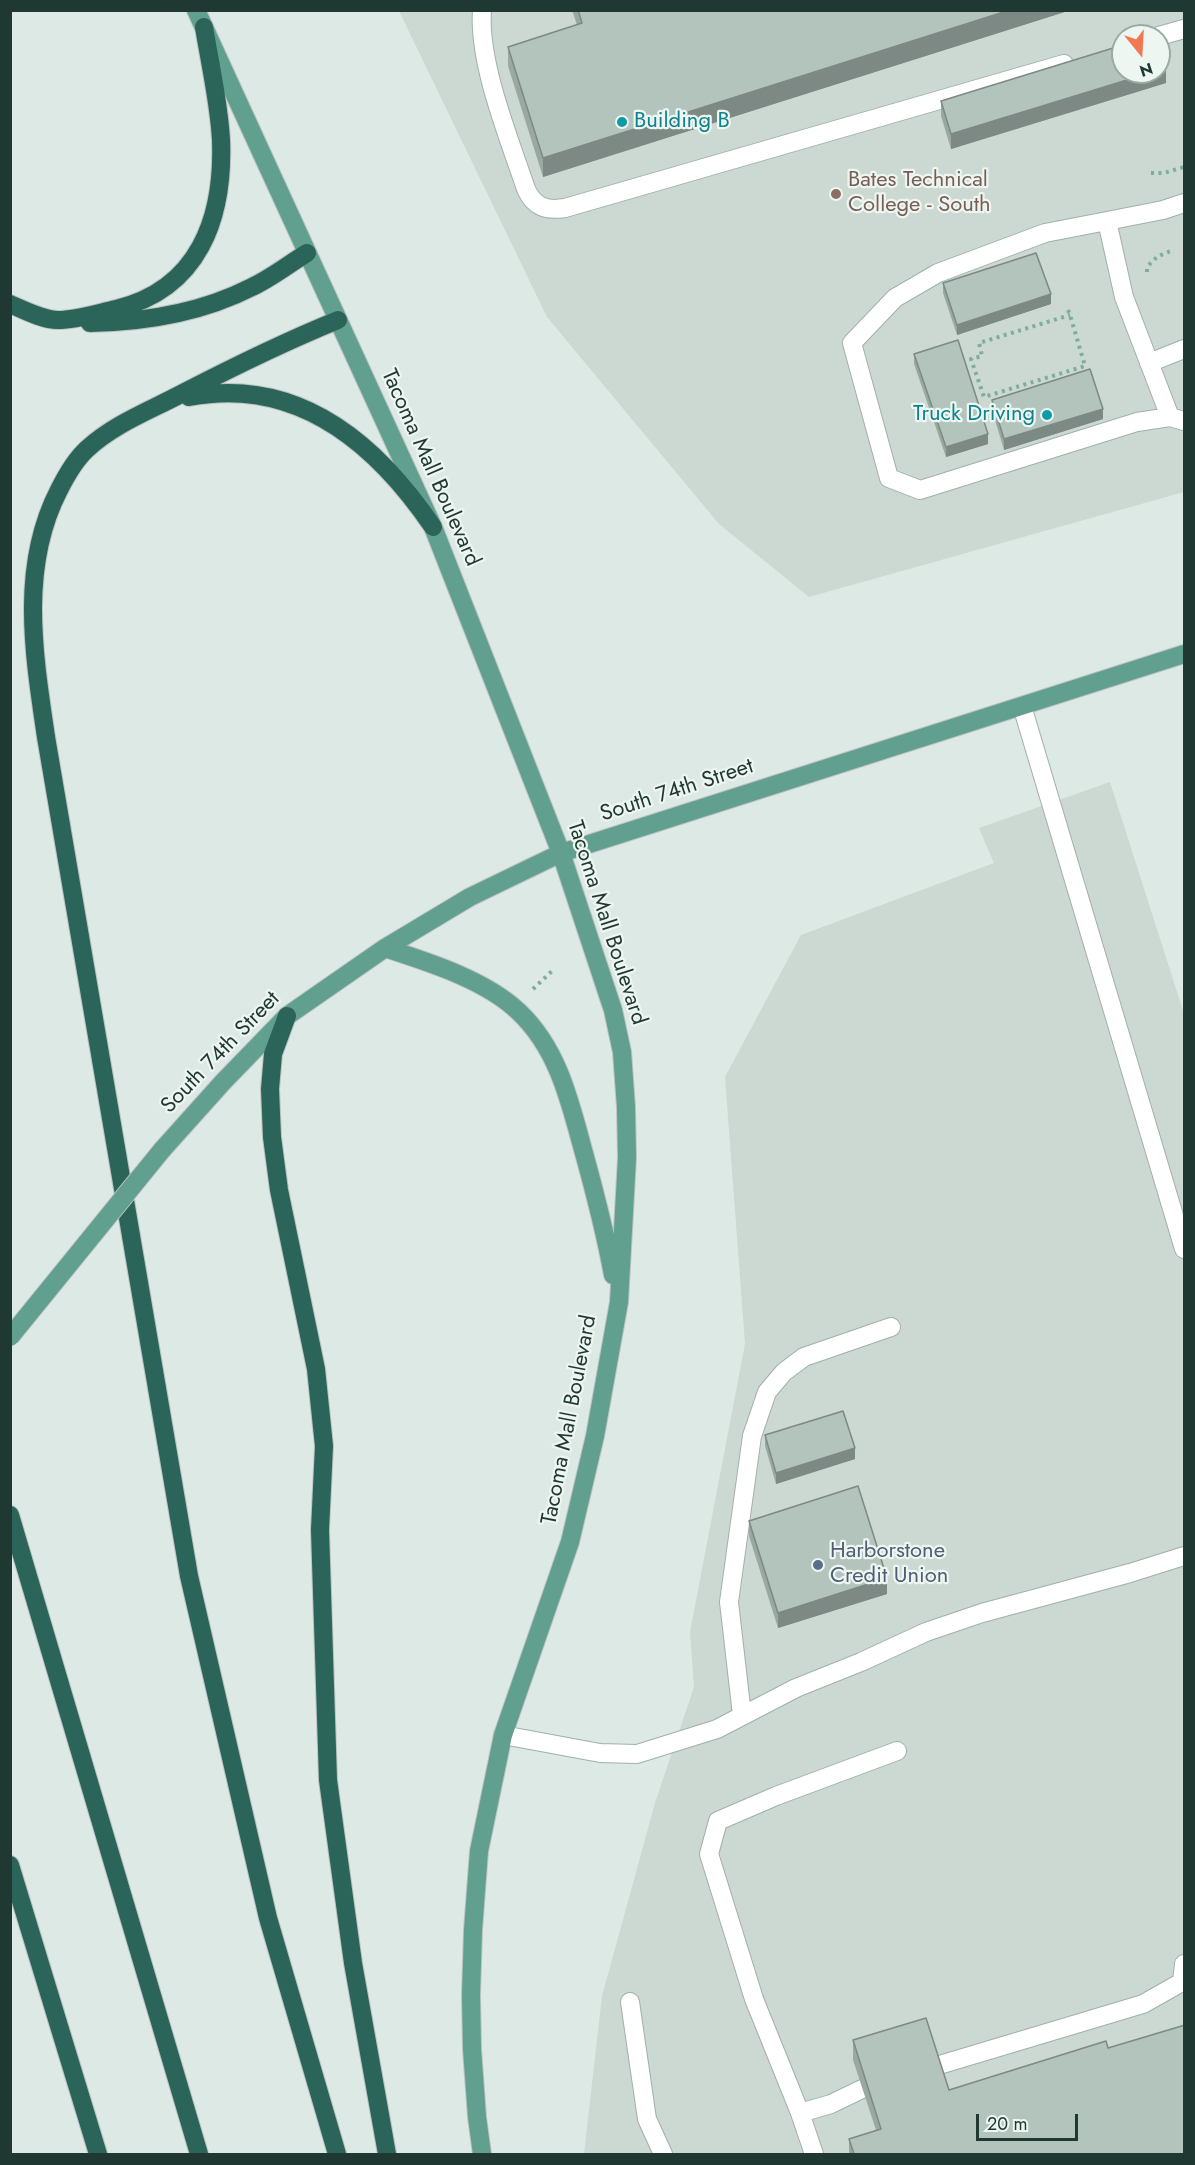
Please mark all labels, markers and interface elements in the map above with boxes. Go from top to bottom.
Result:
north arrow [1111,24,1171,84]
text: N [1136,57,1156,83]
place label: Building B [634,109,730,135]
marker: Building B [615,115,629,129]
place label: Bates Technical College - South [848,168,991,220]
marker: Bates Technical College - South [829,187,843,201]
street label: Tacoma Mall Boulevard [375,365,485,571]
place label: Truck Driving [913,402,1035,428]
marker: Truck Driving [1040,408,1054,422]
street label: South 74th Street [597,754,757,828]
street label: Tacoma Mall Boulevard [561,818,651,1028]
street label: South 74th Street [156,987,286,1119]
street label: Tacoma Mall Boulevard [537,1313,603,1527]
place label: Harborstone Credit Union [830,1539,948,1591]
marker: Harborstone Credit Union [811,1558,825,1572]
scale bar [979,2102,1081,2140]
text: 20 m [987,2111,1027,2137]

